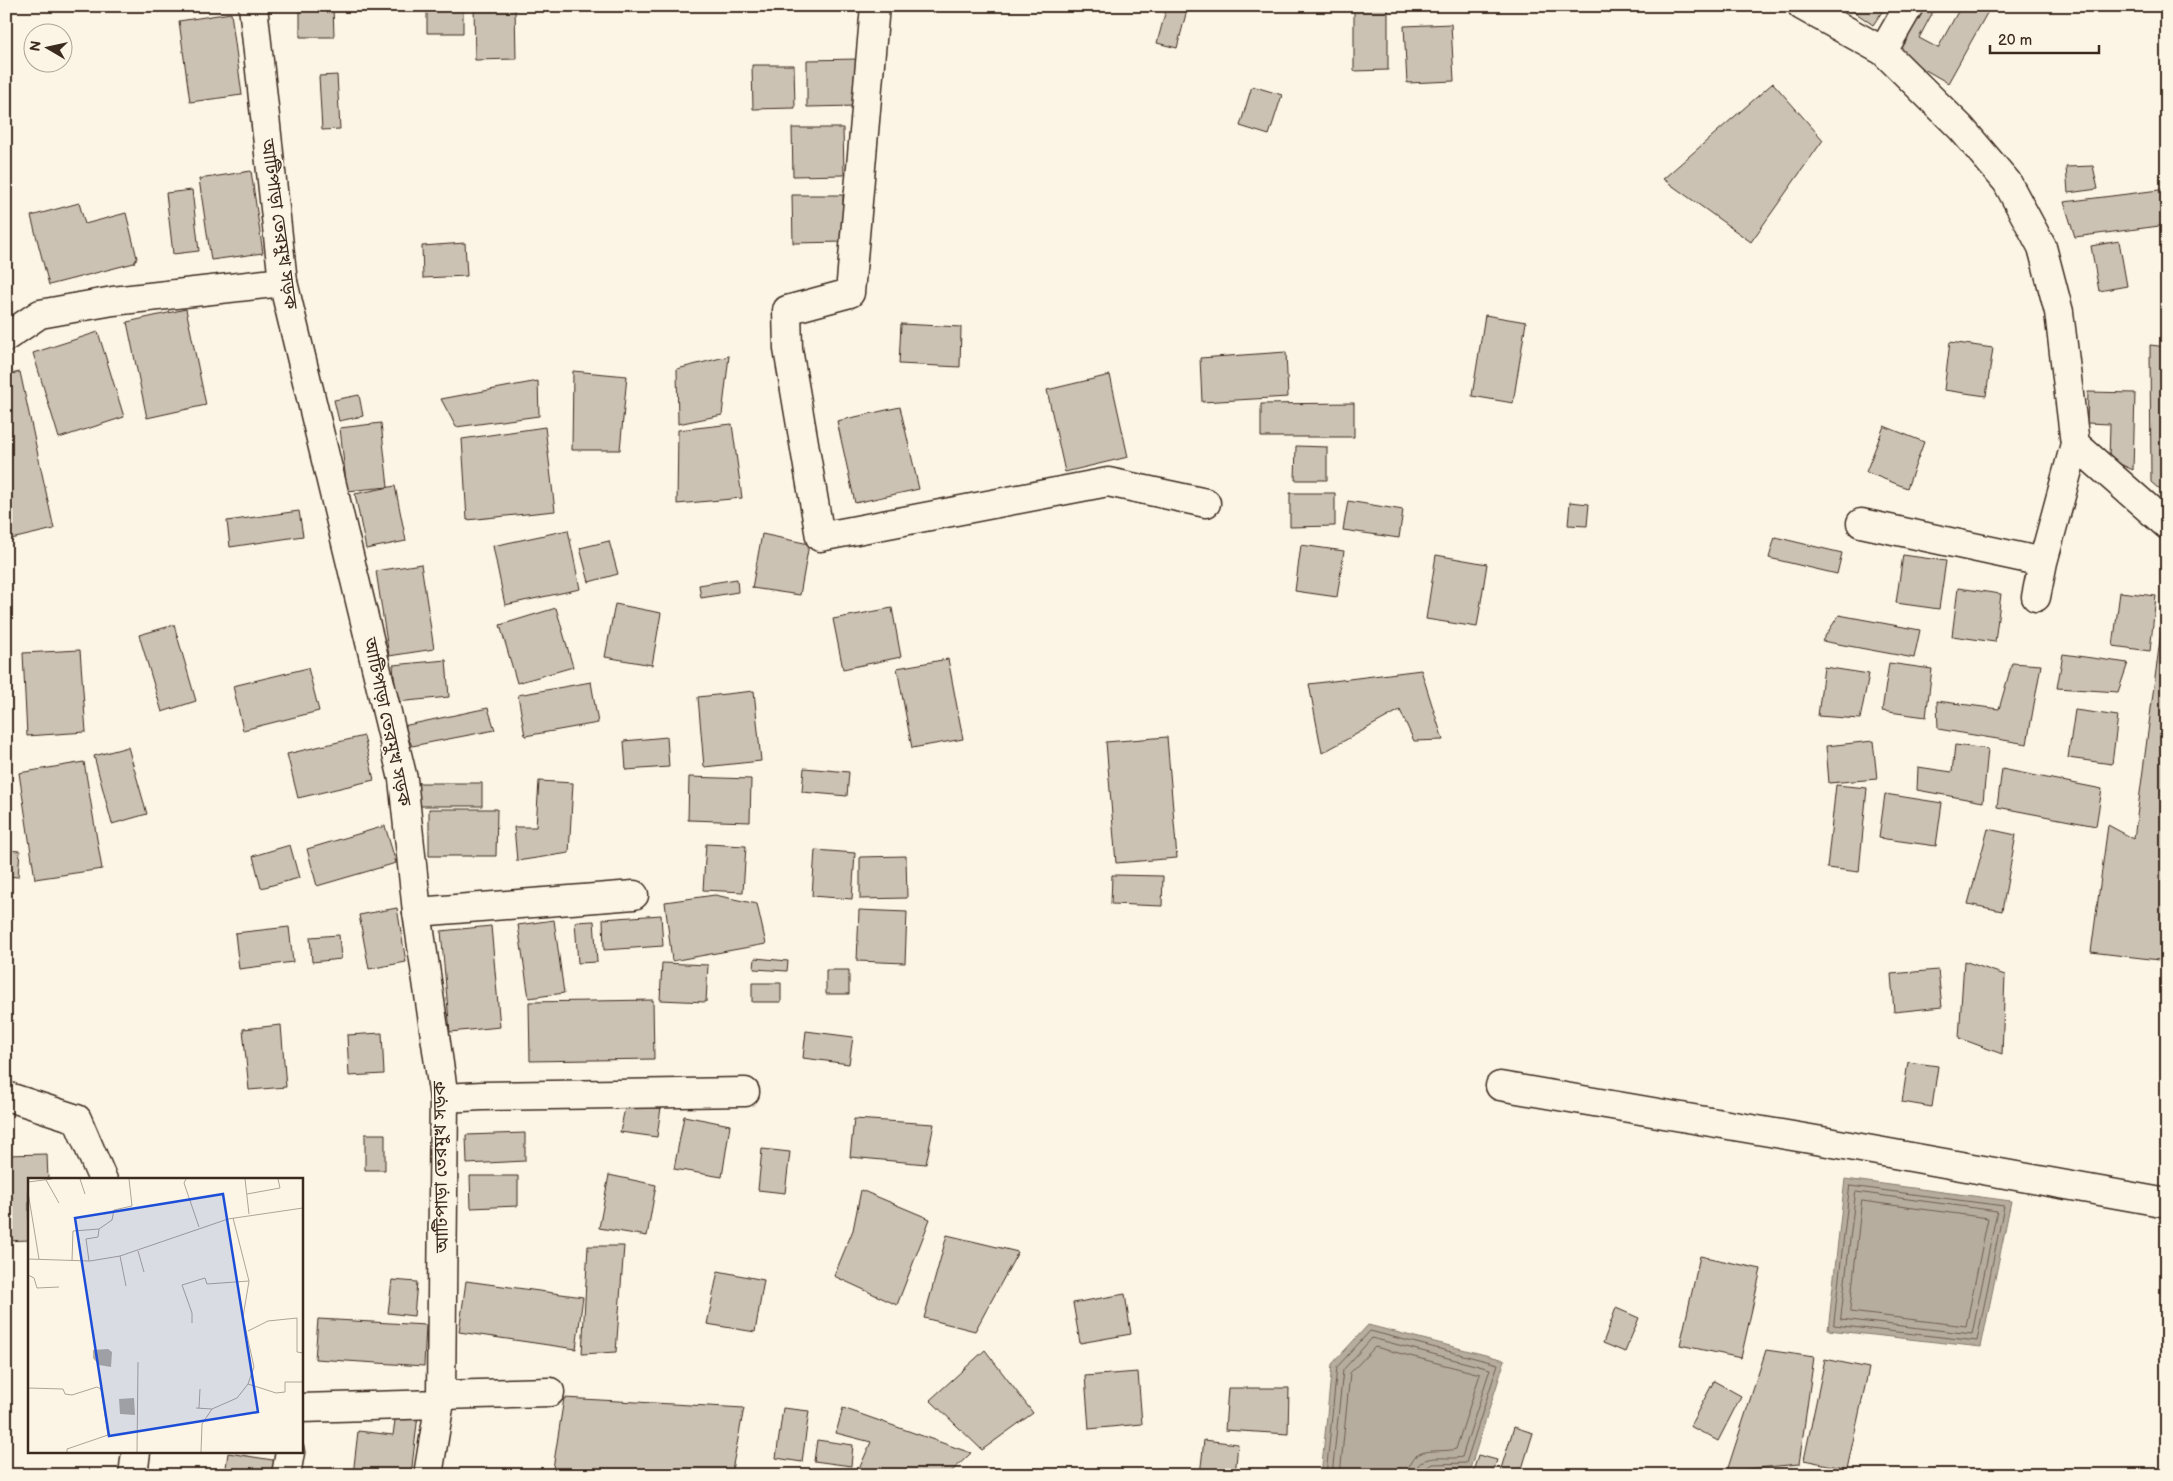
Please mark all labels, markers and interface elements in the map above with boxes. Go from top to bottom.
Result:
north arrow [22,22,72,72]
scale bar [1990,22,2099,54]
text: 20 m [1998,31,2032,50]
text: N [26,40,45,53]
street label: আটিপাড়া তেরমুখ সড়ক [256,136,301,311]
street label: আটিপাড়া তেরমুখ সড়ক [359,635,415,809]
street label: আটিপাড়া তেরমুখ সড়ক [429,1080,453,1254]
inset map [28,1178,302,1454]

